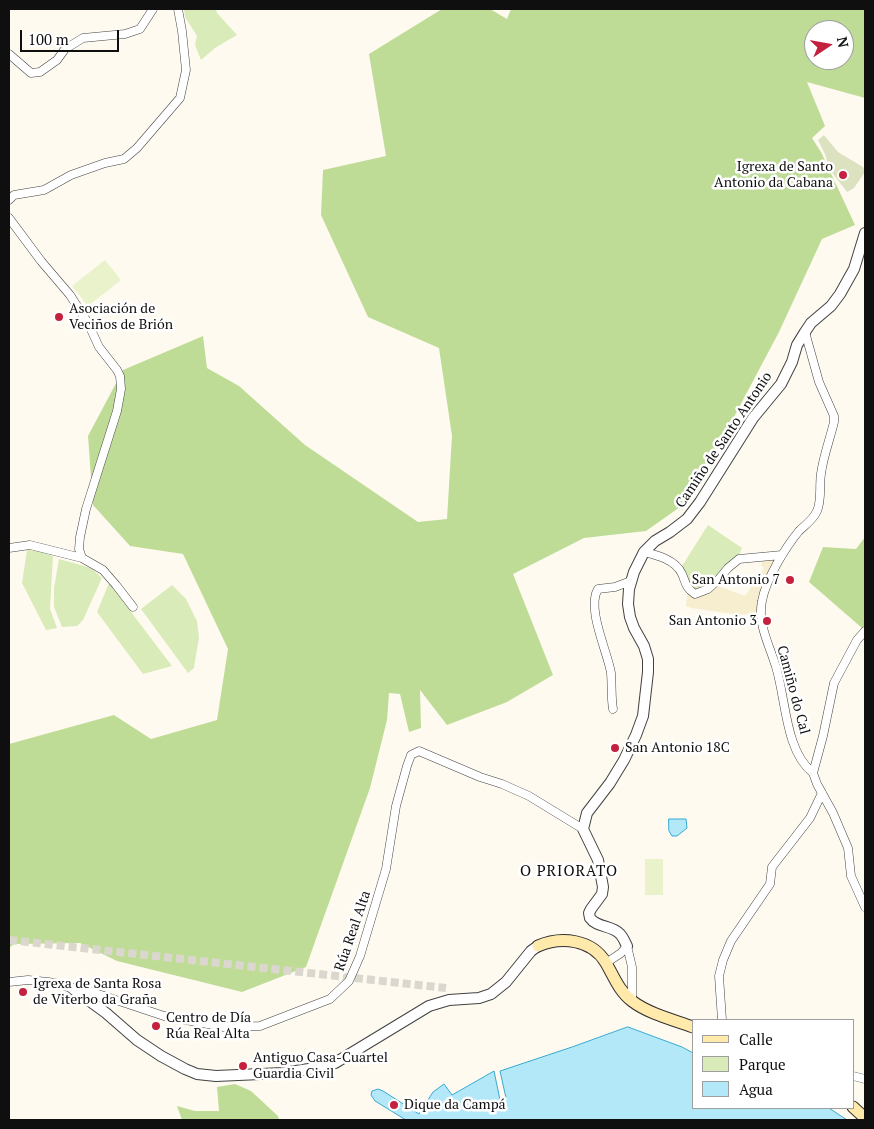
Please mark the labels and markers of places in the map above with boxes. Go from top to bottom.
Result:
place label: Igrexa de Santo Antonio da Cabana [714,159,833,192]
marker: Igrexa de Santo Antonio da Cabana [837,169,849,181]
place label: Asociación de Veciños de Brión [69,301,173,334]
marker: Asociación de Veciños de Brión [53,311,65,323]
place label: San Antonio 7 [692,572,780,588]
marker: San Antonio 7 [784,574,796,586]
place label: San Antonio 3 [669,613,757,629]
marker: San Antonio 3 [761,615,773,627]
place label: San Antonio 18C [625,740,730,756]
marker: San Antonio 18C [609,742,621,754]
place label: Igrexa de Santa Rosa de Viterbo da Graña [33,976,161,1009]
marker: Igrexa de Santa Rosa de Viterbo da Graña [17,986,29,998]
place label: Centro de Día Rúa Real Alta [166,1010,251,1042]
marker: Centro de Día Rúa Real Alta [150,1020,162,1032]
place label: Antiguo Casa-Cuartel Guardia Civil [253,1050,388,1082]
marker: Antiguo Casa-Cuartel Guardia Civil [237,1060,249,1072]
place label: Dique da Campá [404,1097,506,1113]
marker: Dique da Campá [388,1099,400,1111]

